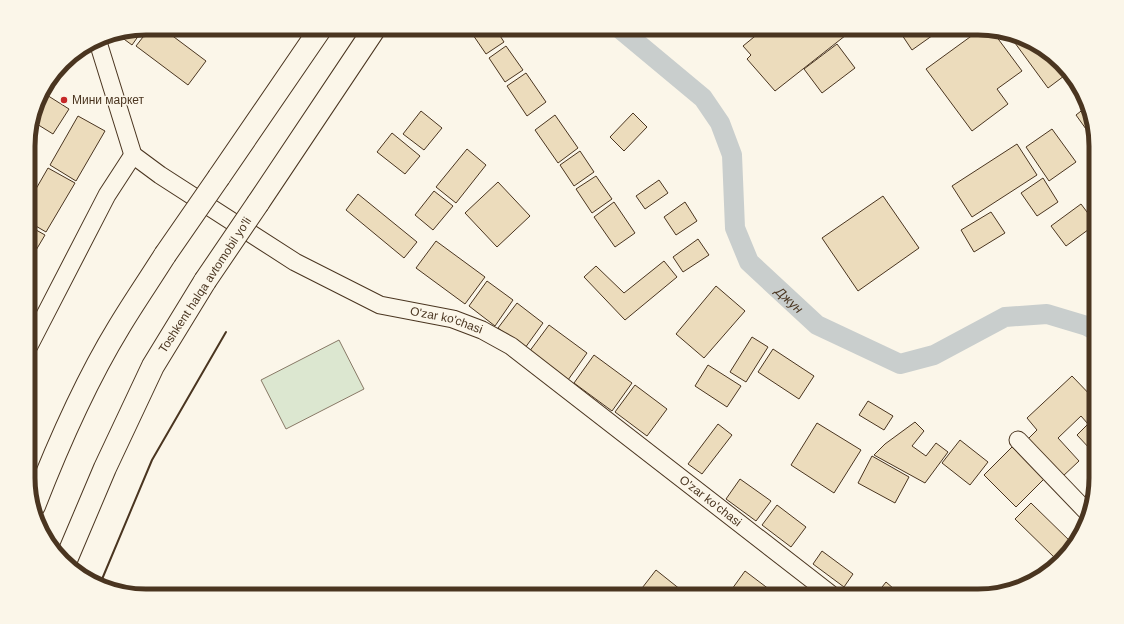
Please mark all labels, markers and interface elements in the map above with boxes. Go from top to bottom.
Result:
place label: Мини маркет [72,93,145,107]
marker: Мини маркет [59,95,69,105]
street label: Toshkent halqa avtomobil yo'li [156,214,254,356]
water label: Джун [771,282,806,316]
street label: O'zar ko'chasi [409,304,485,337]
street label: O'zar ko'chasi [677,472,744,529]

